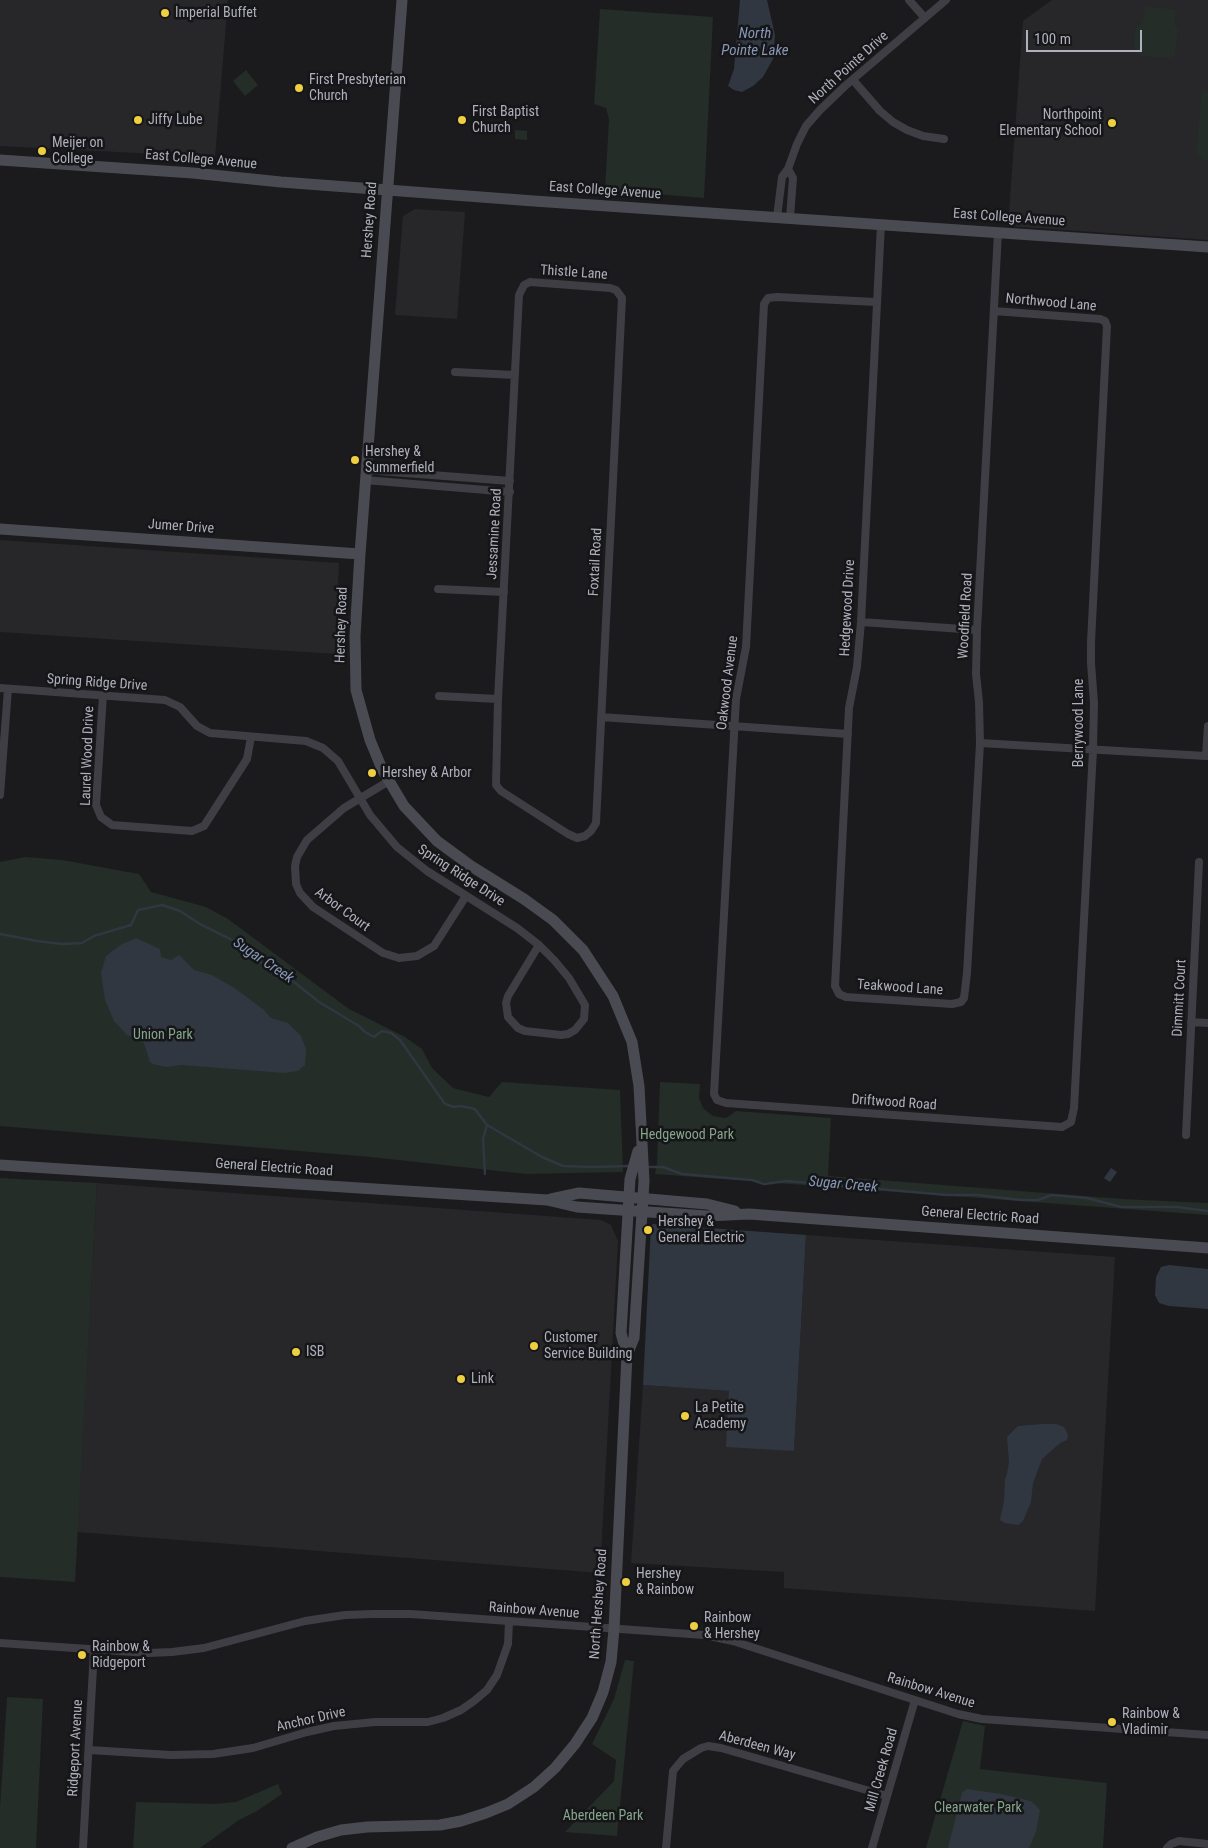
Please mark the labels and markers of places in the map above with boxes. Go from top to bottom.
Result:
place label: Imperial Buffet [175,5,257,21]
marker: Imperial Buffet [159,7,171,19]
place label: First Presbyterian Church [309,72,406,104]
marker: First Presbyterian Church [293,82,305,94]
place label: First Baptist Church [472,104,539,136]
place label: Northpoint Elementary School [999,107,1102,140]
place label: Jiffy Lube [148,112,202,128]
marker: Jiffy Lube [132,114,144,126]
marker: First Baptist Church [456,114,468,126]
marker: Northpoint Elementary School [1106,117,1118,129]
place label: Meijer on College [52,135,103,168]
marker: Meijer on College [36,145,48,157]
place label: Hershey & Summerfield [365,444,435,477]
marker: Hershey & Summerfield [349,454,361,466]
place label: Hershey & Arbor [382,765,472,781]
marker: Hershey & Arbor [366,767,378,779]
place label: Hershey & General Electric [658,1214,745,1246]
marker: Hershey & General Electric [642,1224,654,1236]
place label: Customer Service Building [544,1330,632,1362]
marker: Customer Service Building [528,1340,540,1352]
place label: ISB [306,1344,324,1360]
marker: ISB [290,1346,302,1358]
place label: Link [471,1371,494,1387]
marker: Link [455,1373,467,1385]
place label: La Petite Academy [695,1400,746,1432]
marker: La Petite Academy [679,1410,691,1422]
place label: Hershey & Rainbow [636,1566,694,1598]
marker: Hershey & Rainbow [620,1576,632,1588]
place label: Rainbow & Hershey [704,1610,760,1642]
marker: Rainbow & Hershey [688,1620,700,1632]
place label: Rainbow & Ridgeport [92,1639,150,1671]
marker: Rainbow & Ridgeport [76,1649,88,1661]
place label: Rainbow & Vladimir [1122,1706,1180,1738]
marker: Rainbow & Vladimir [1106,1716,1118,1728]

